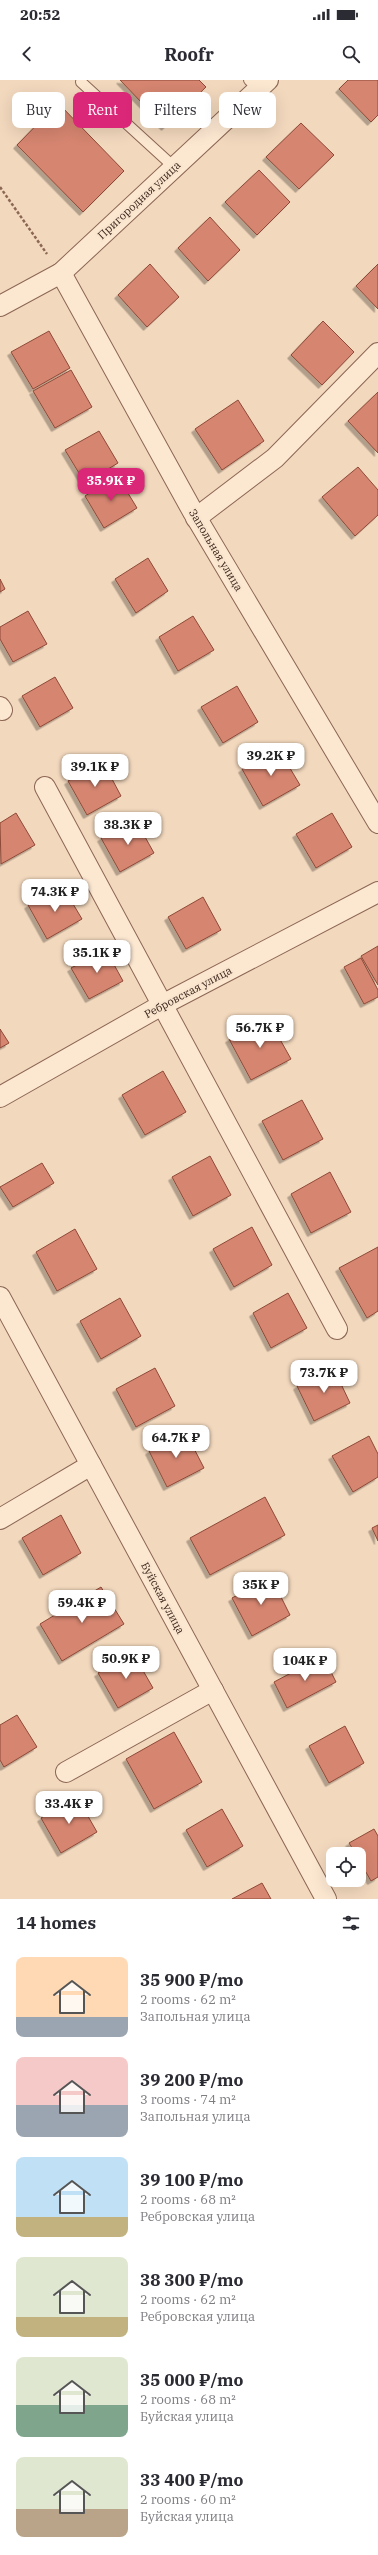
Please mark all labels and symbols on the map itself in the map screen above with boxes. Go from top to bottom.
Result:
street label: Пригородная улица [95,158,183,242]
pin: 35.9K ₽ [74,468,148,502]
street label: Запольная улица [186,506,246,594]
pin: 39.2K ₽ [234,743,308,777]
pin: 39.1K ₽ [58,754,132,788]
pin: 38.3K ₽ [91,812,165,846]
pin: 74.3K ₽ [18,879,92,913]
pin: 35.1K ₽ [60,940,134,974]
street label: Ребровская улица [142,963,234,1021]
pin: 56.7K ₽ [223,1015,297,1049]
pin: 73.7K ₽ [287,1360,361,1394]
pin: 64.7K ₽ [139,1425,213,1459]
street label: Буйская улица [138,1560,188,1636]
pin: 35K ₽ [233,1572,289,1606]
pin: 59.4K ₽ [45,1590,119,1624]
pin: 50.9K ₽ [89,1646,163,1680]
pin: 104K ₽ [272,1648,338,1682]
pin: 33.4K ₽ [32,1791,106,1825]

